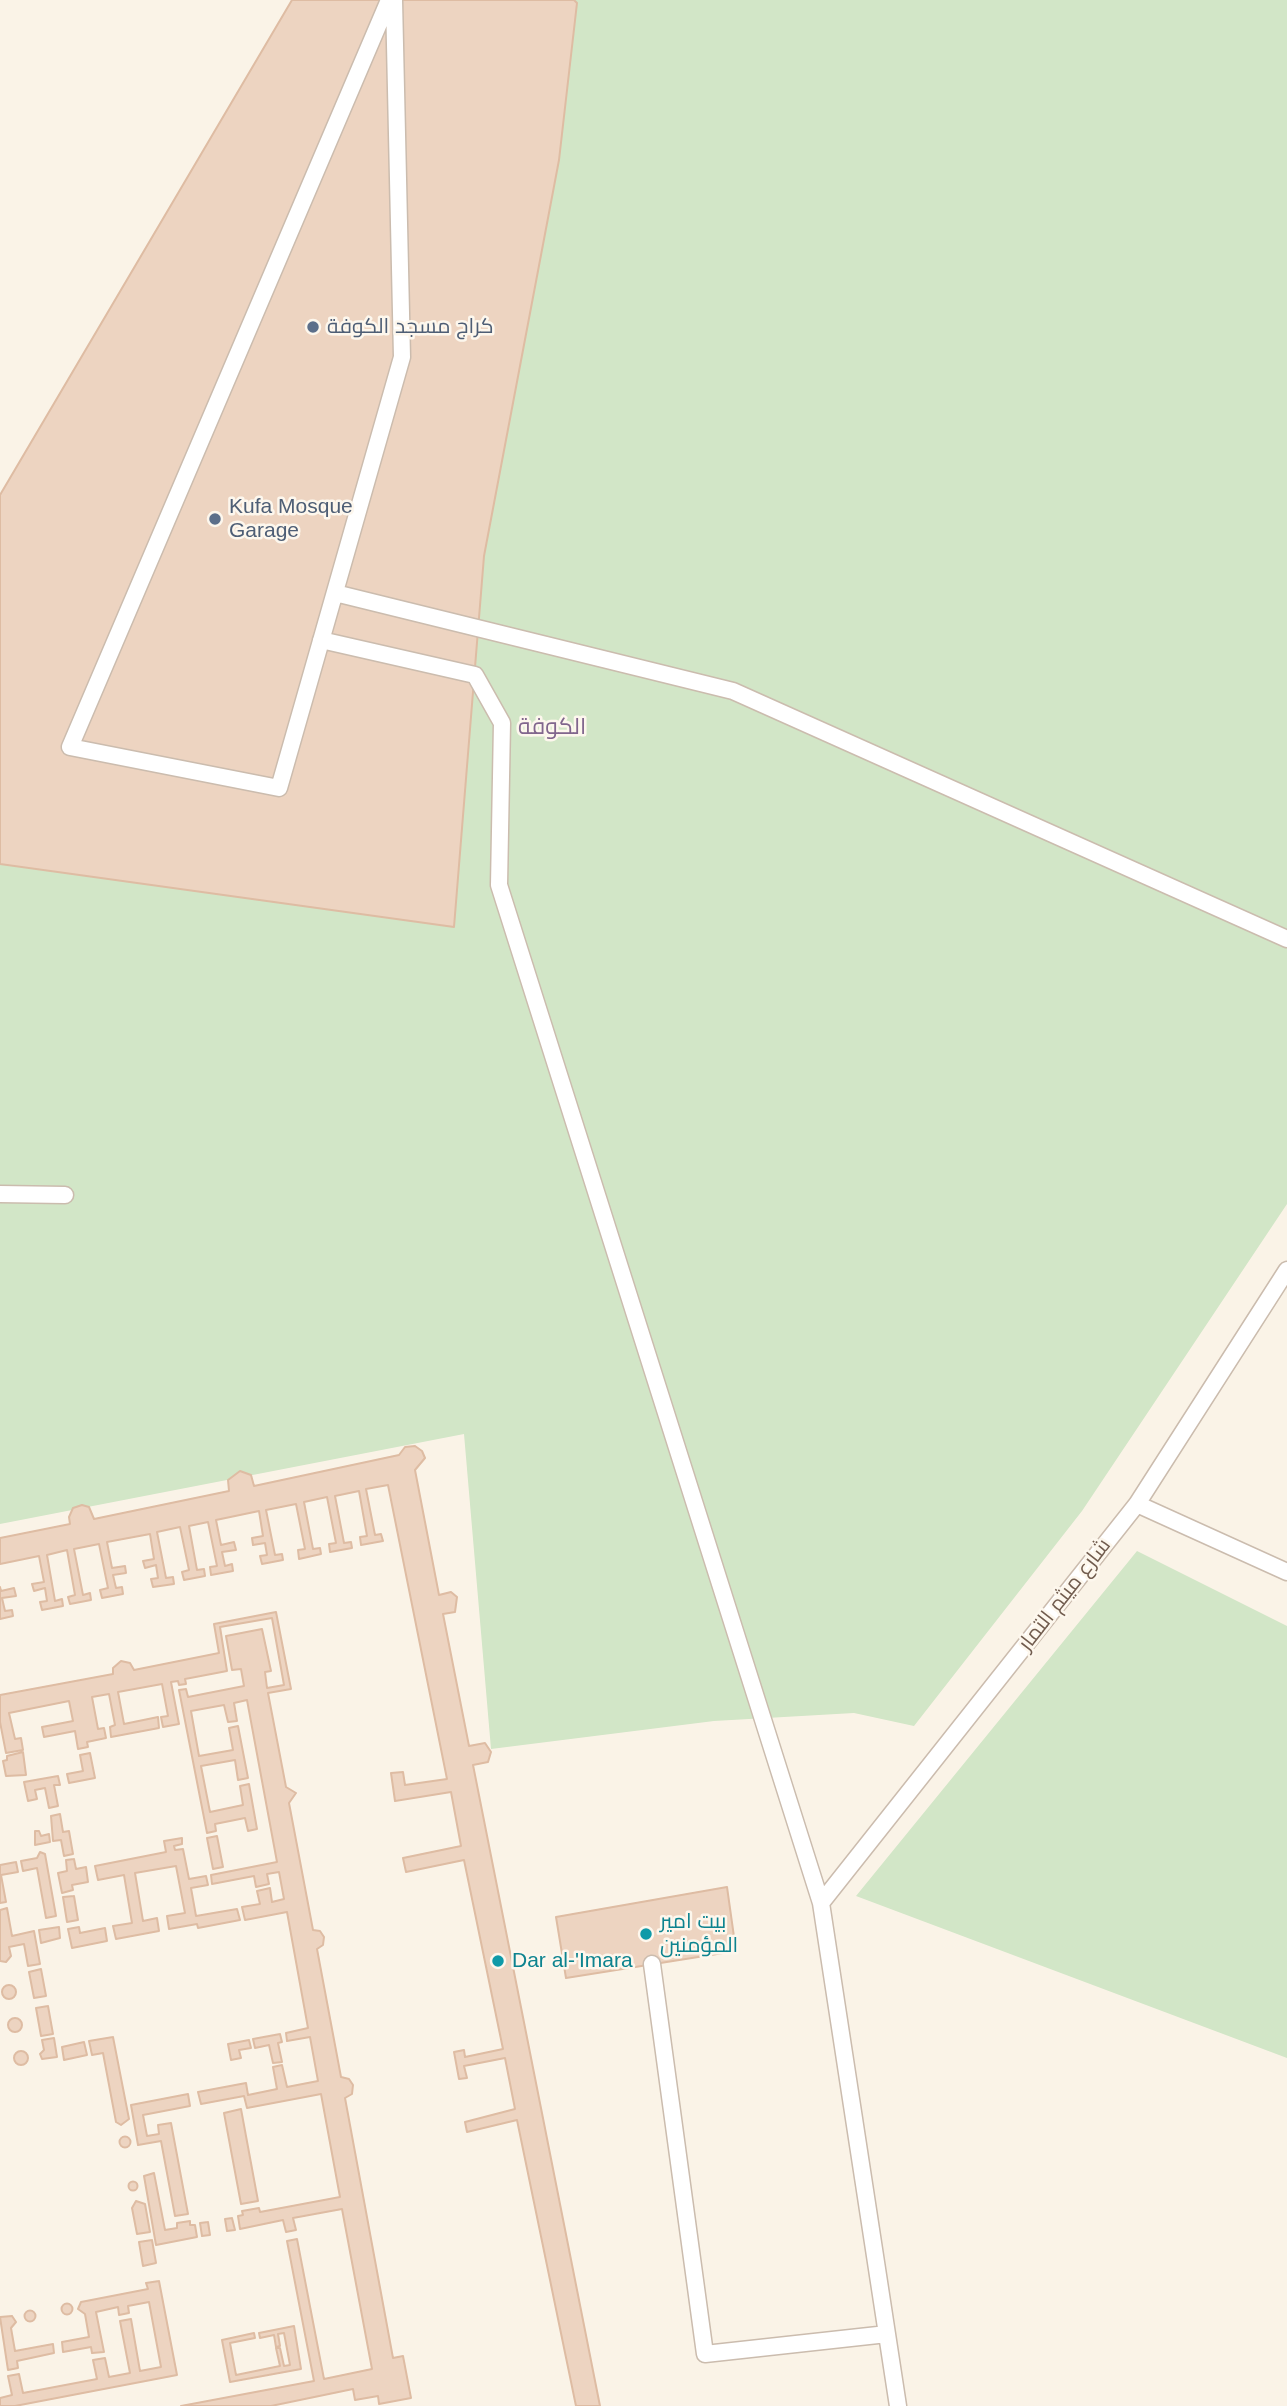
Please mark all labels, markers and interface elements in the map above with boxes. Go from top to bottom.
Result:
place label: كراج مسجد الكوفة [327,314,494,340]
marker: كراج مسجد الكوفة [305,319,321,335]
place label: Kufa Mosque Garage [229,494,353,544]
marker: Kufa Mosque Garage [207,511,223,527]
district label: الكوفة [518,714,586,742]
street label: شارع ميثم التمار [1013,1534,1117,1656]
place label: بيت امير المؤمنين [660,1909,738,1959]
marker: بيت امير المؤمنين [638,1926,654,1942]
place label: Dar al-'Imara [512,1948,633,1974]
marker: Dar al-'Imara [490,1953,506,1969]

